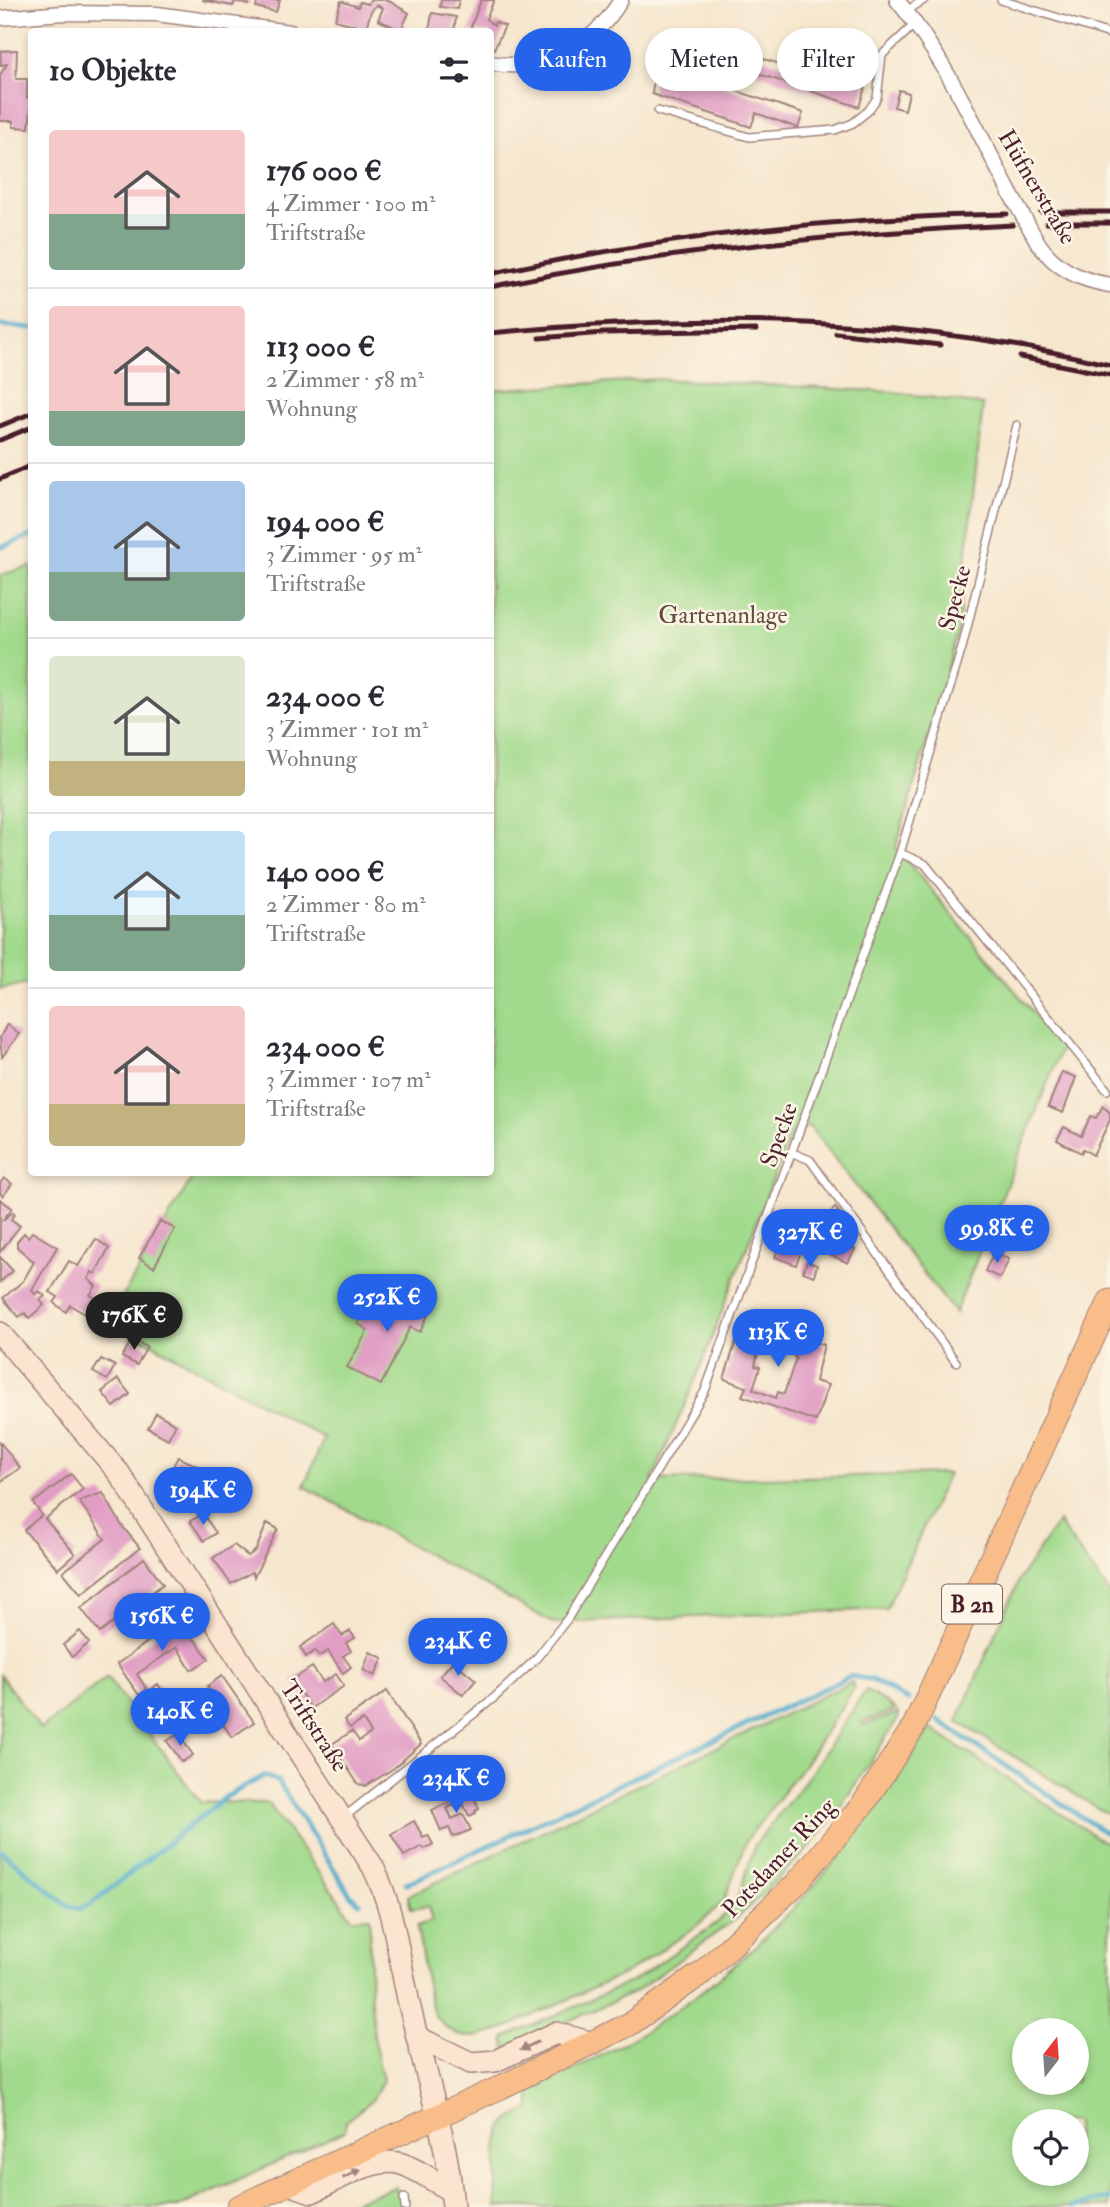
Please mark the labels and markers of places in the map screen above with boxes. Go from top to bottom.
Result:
pin: 99.8K € [932,1206,1062,1265]
pin: 327K € [753,1210,867,1269]
pin: 252K € [330,1274,444,1334]
pin: 176K € [77,1292,191,1352]
pin: 113K € [721,1310,835,1369]
pin: 194K € [146,1468,260,1527]
pin: 156K € [105,1594,219,1653]
pin: 234K € [401,1618,515,1678]
pin: 140K € [123,1688,237,1748]
pin: 234K € [399,1756,513,1815]

